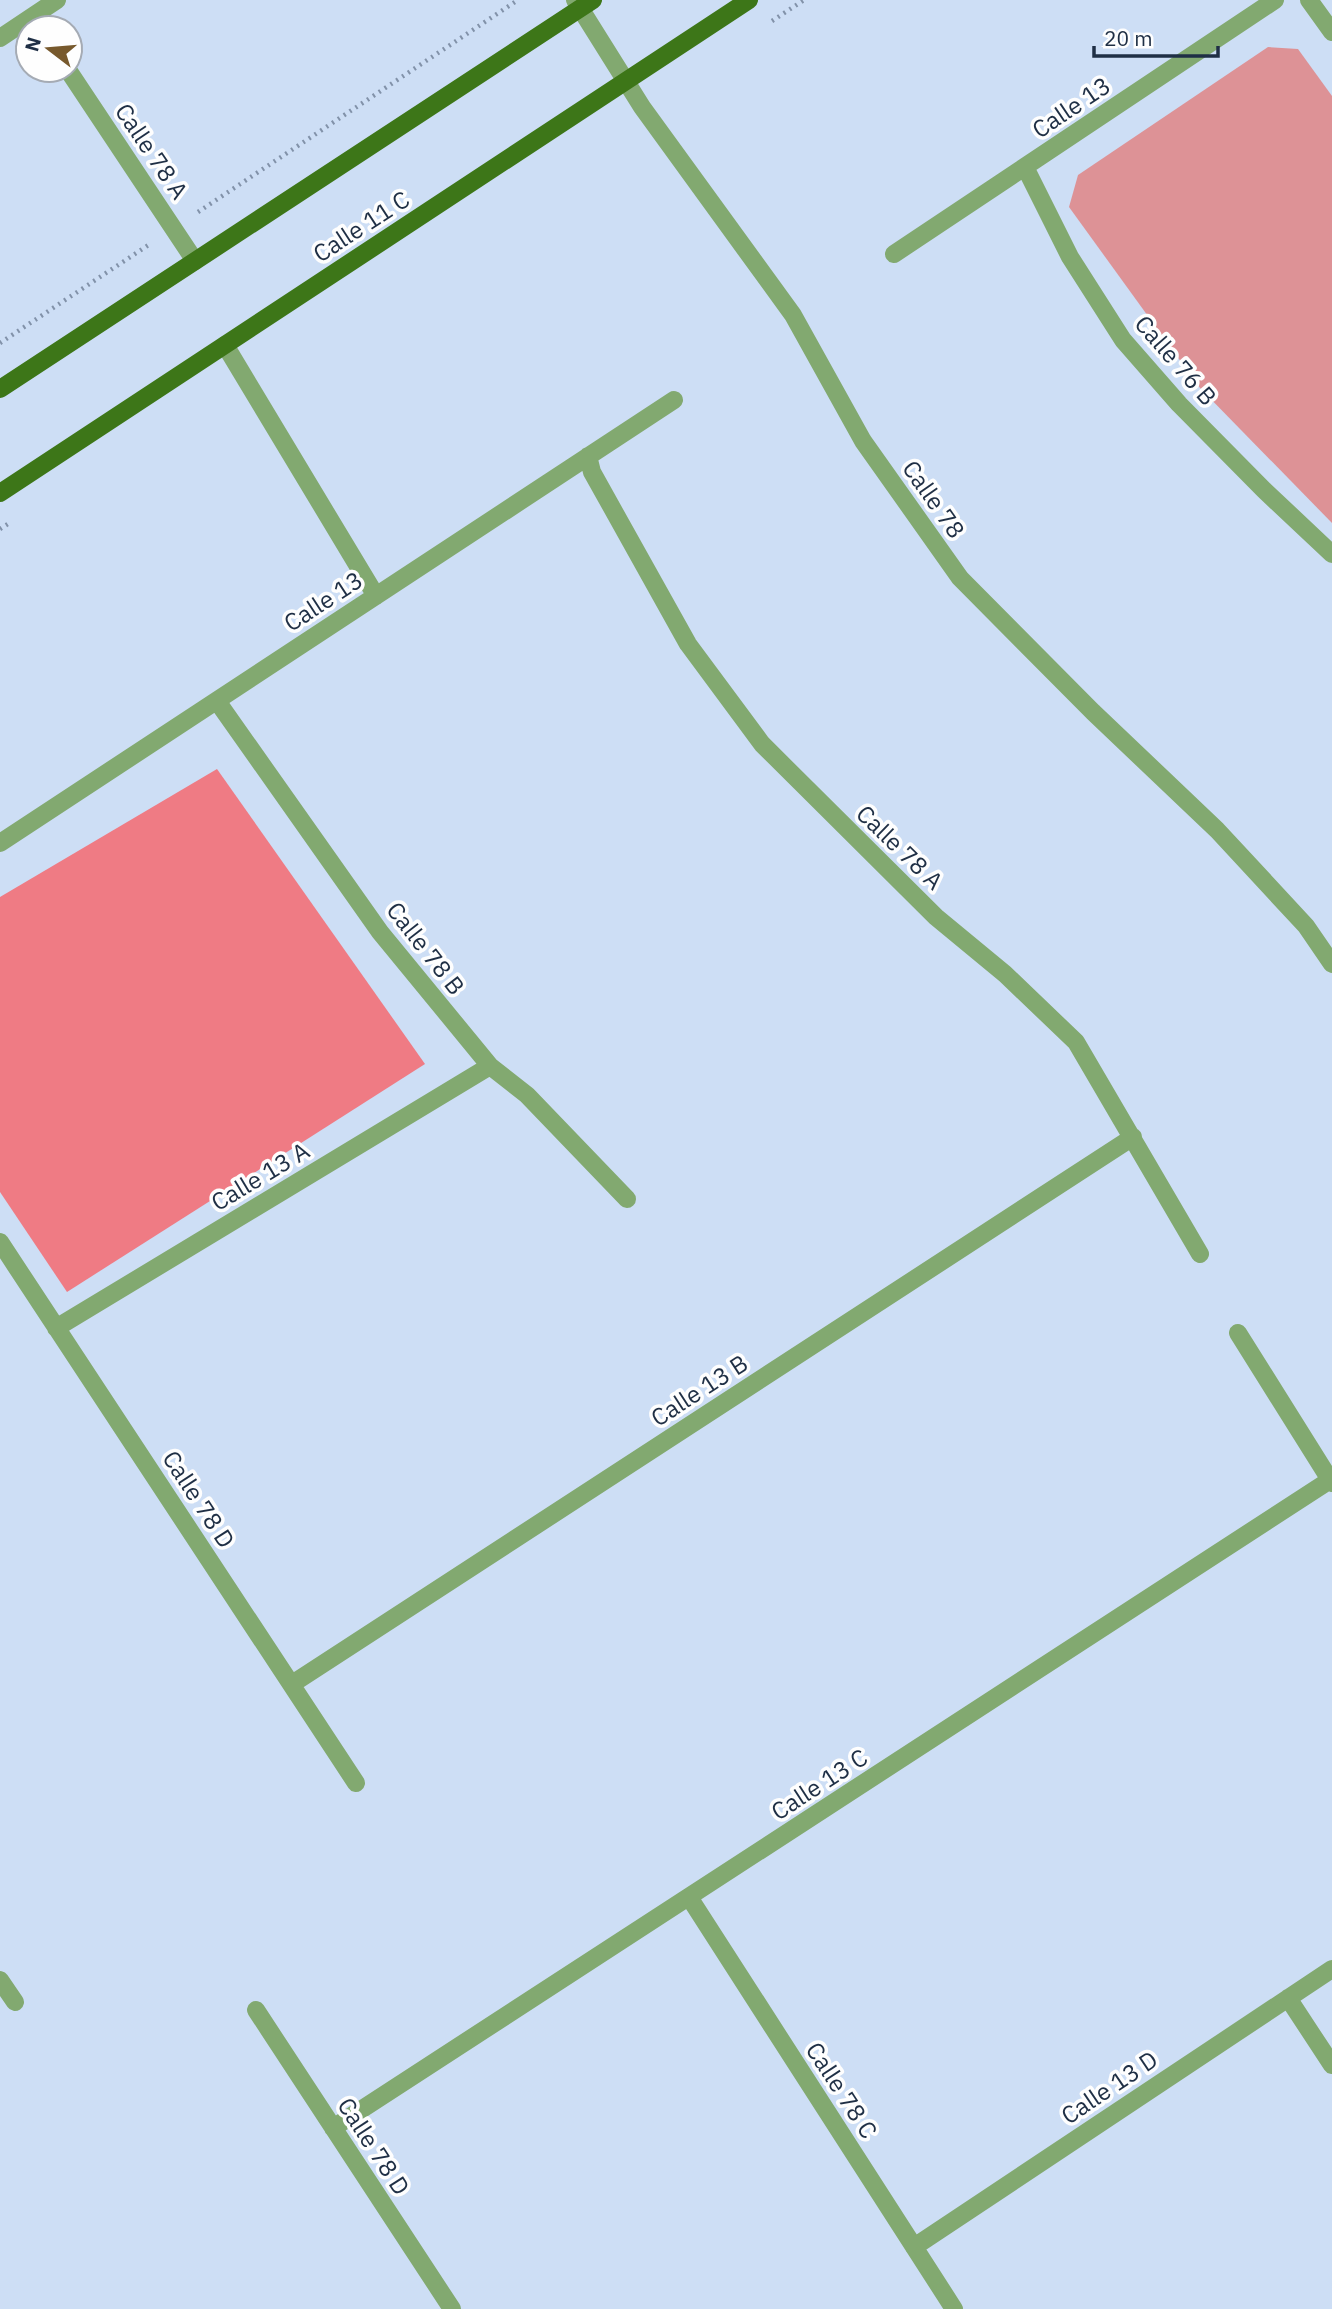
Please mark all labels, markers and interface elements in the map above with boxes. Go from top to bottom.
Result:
north arrow [14,14,84,84]
scale bar [1094,14,1218,58]
text: 20 m [1104,24,1153,52]
text: N [19,34,46,54]
street label: Calle 13 [1025,69,1117,145]
street label: Calle 78 A [108,97,196,205]
street label: Calle 11 C [307,183,415,269]
street label: Calle 76 B [1128,308,1224,412]
street label: Calle 78 [896,454,972,544]
street label: Calle 13 [277,564,369,638]
street label: Calle 78 A [850,798,950,896]
street label: Calle 78 B [380,895,472,1001]
street label: Calle 13 A [205,1134,315,1218]
street label: Calle 13 B [644,1347,754,1433]
street label: Calle 78 D [156,1444,242,1554]
street label: Calle 13 C [765,1741,873,1827]
street label: Calle 78 C [799,2036,885,2144]
street label: Calle 13 D [1054,2043,1164,2131]
street label: Calle 78 D [331,2091,417,2201]

